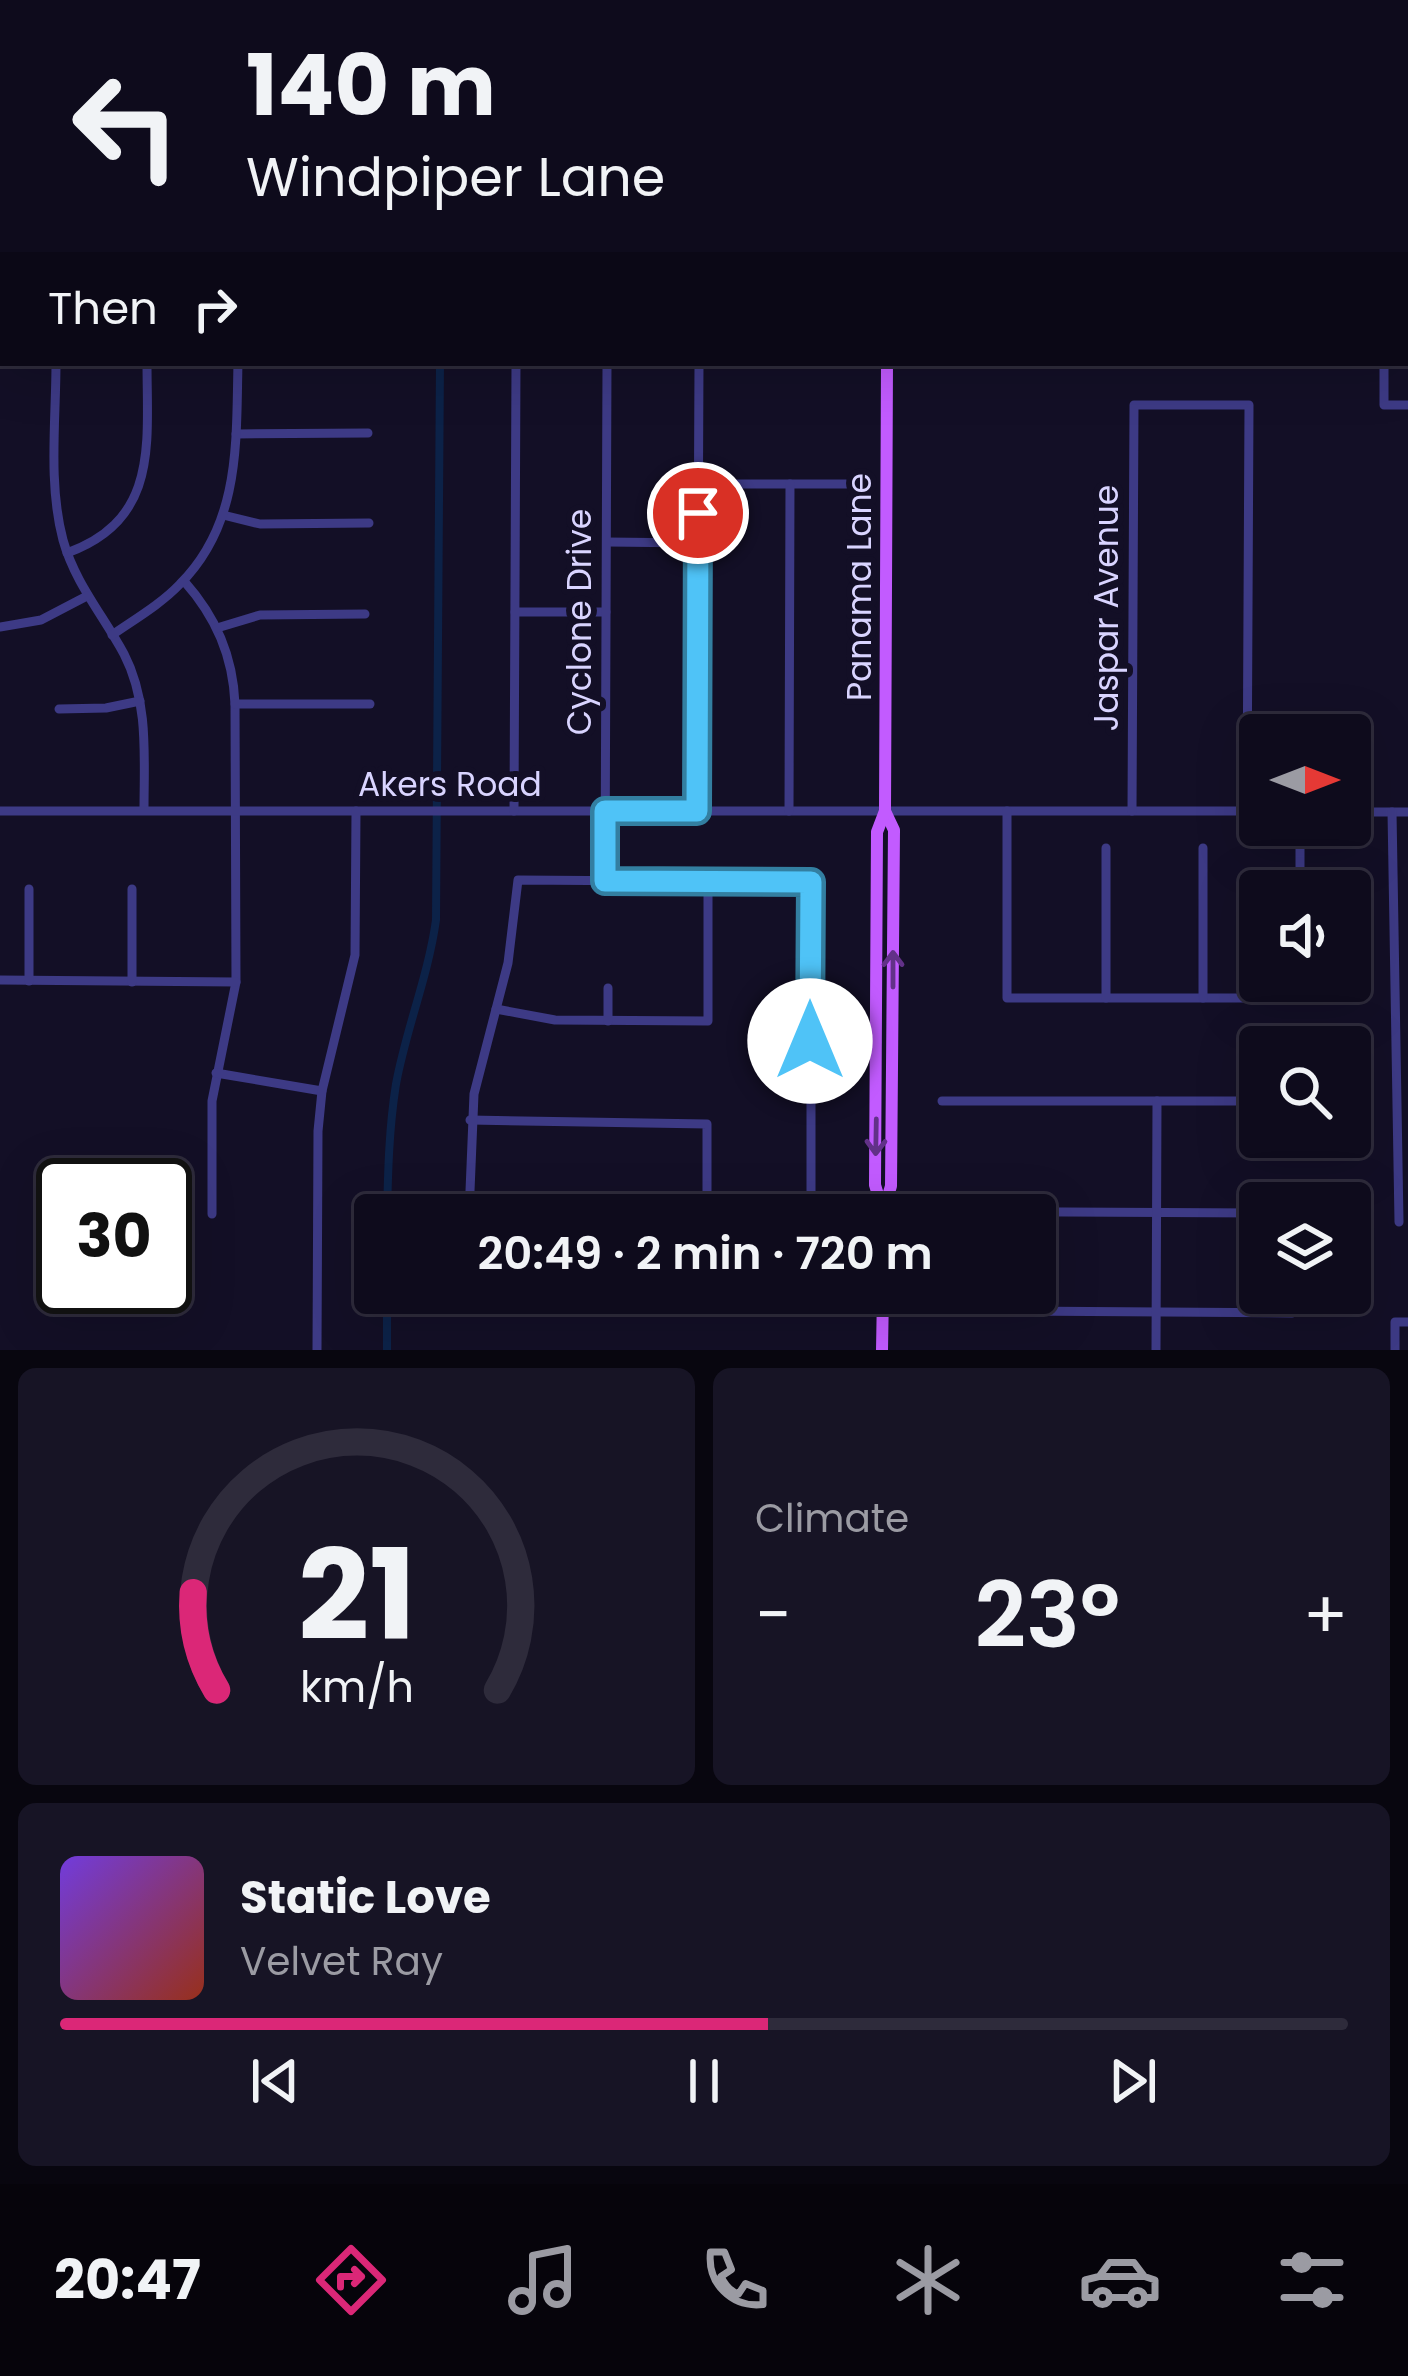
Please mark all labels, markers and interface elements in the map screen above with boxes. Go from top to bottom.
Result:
text: 140 m [246,27,496,144]
icon: left [48,48,204,204]
text: Windpiper Lane [246,139,665,215]
icon: right [182,276,248,342]
text: Then [48,277,158,340]
pin [647,462,749,564]
street label: Panama Lane [836,473,883,701]
icon: arrive [665,480,731,546]
street label: Jaspar Avenue [1083,485,1130,731]
street label: Cyclone Drive [556,509,603,735]
north arrow [1239,714,1371,846]
map controls [1239,714,1371,1314]
street label: Akers Road [358,761,542,808]
button: sound [1239,870,1371,1002]
one-way arrow [881,950,904,989]
position arrow [747,978,873,1104]
button: search [1239,1026,1371,1158]
one-way arrow [865,1117,887,1156]
speed limit sign: 30 [36,1158,192,1314]
button: layers [1239,1182,1371,1314]
text: 20:49 · 2 min · 720 m [477,1222,933,1285]
text: Climate [755,1491,909,1546]
text: 21 [297,1508,416,1683]
text: 23° [974,1552,1120,1679]
text: − [755,1569,791,1661]
text: + [1303,1569,1348,1661]
text: km/h [299,1656,414,1716]
text: Static Love [240,1866,491,1929]
text: Velvet Ray [240,1934,443,1989]
icon: previous [242,2048,308,2114]
icon: pause [671,2048,737,2114]
icon: next [1100,2048,1166,2114]
icon: directions [309,2238,393,2322]
icon: music [501,2238,585,2322]
icon: phone [693,2238,777,2322]
icon: climate [886,2238,970,2322]
icon: car [1078,2238,1162,2322]
icon: filters [1270,2238,1354,2322]
text: 20:47 [54,2242,201,2318]

